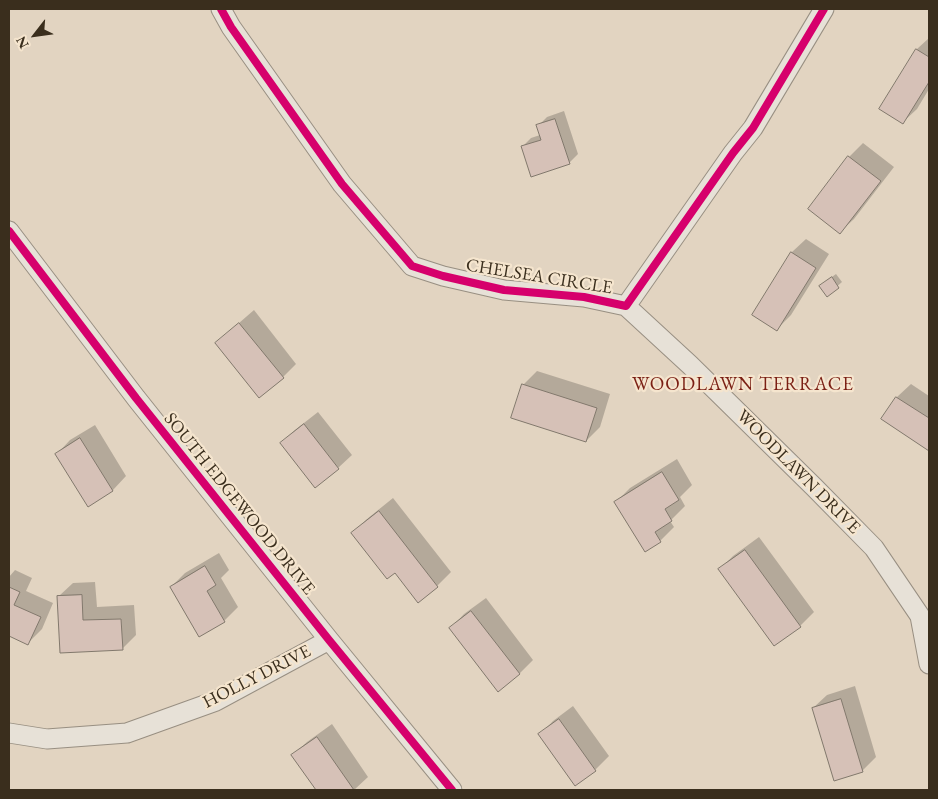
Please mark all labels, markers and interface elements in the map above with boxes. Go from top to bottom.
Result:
north arrow [10,10,60,60]
text: N [11,33,33,52]
street label: CHELSEA CIRCLE [464,255,614,299]
district label: WOODLAWN TERRACE [630,374,856,396]
street label: WOODLAWN DRIVE [732,406,864,538]
street label: SOUTH EDGEWOOD DRIVE [159,409,319,599]
street label: HOLLY DRIVE [199,641,315,713]

